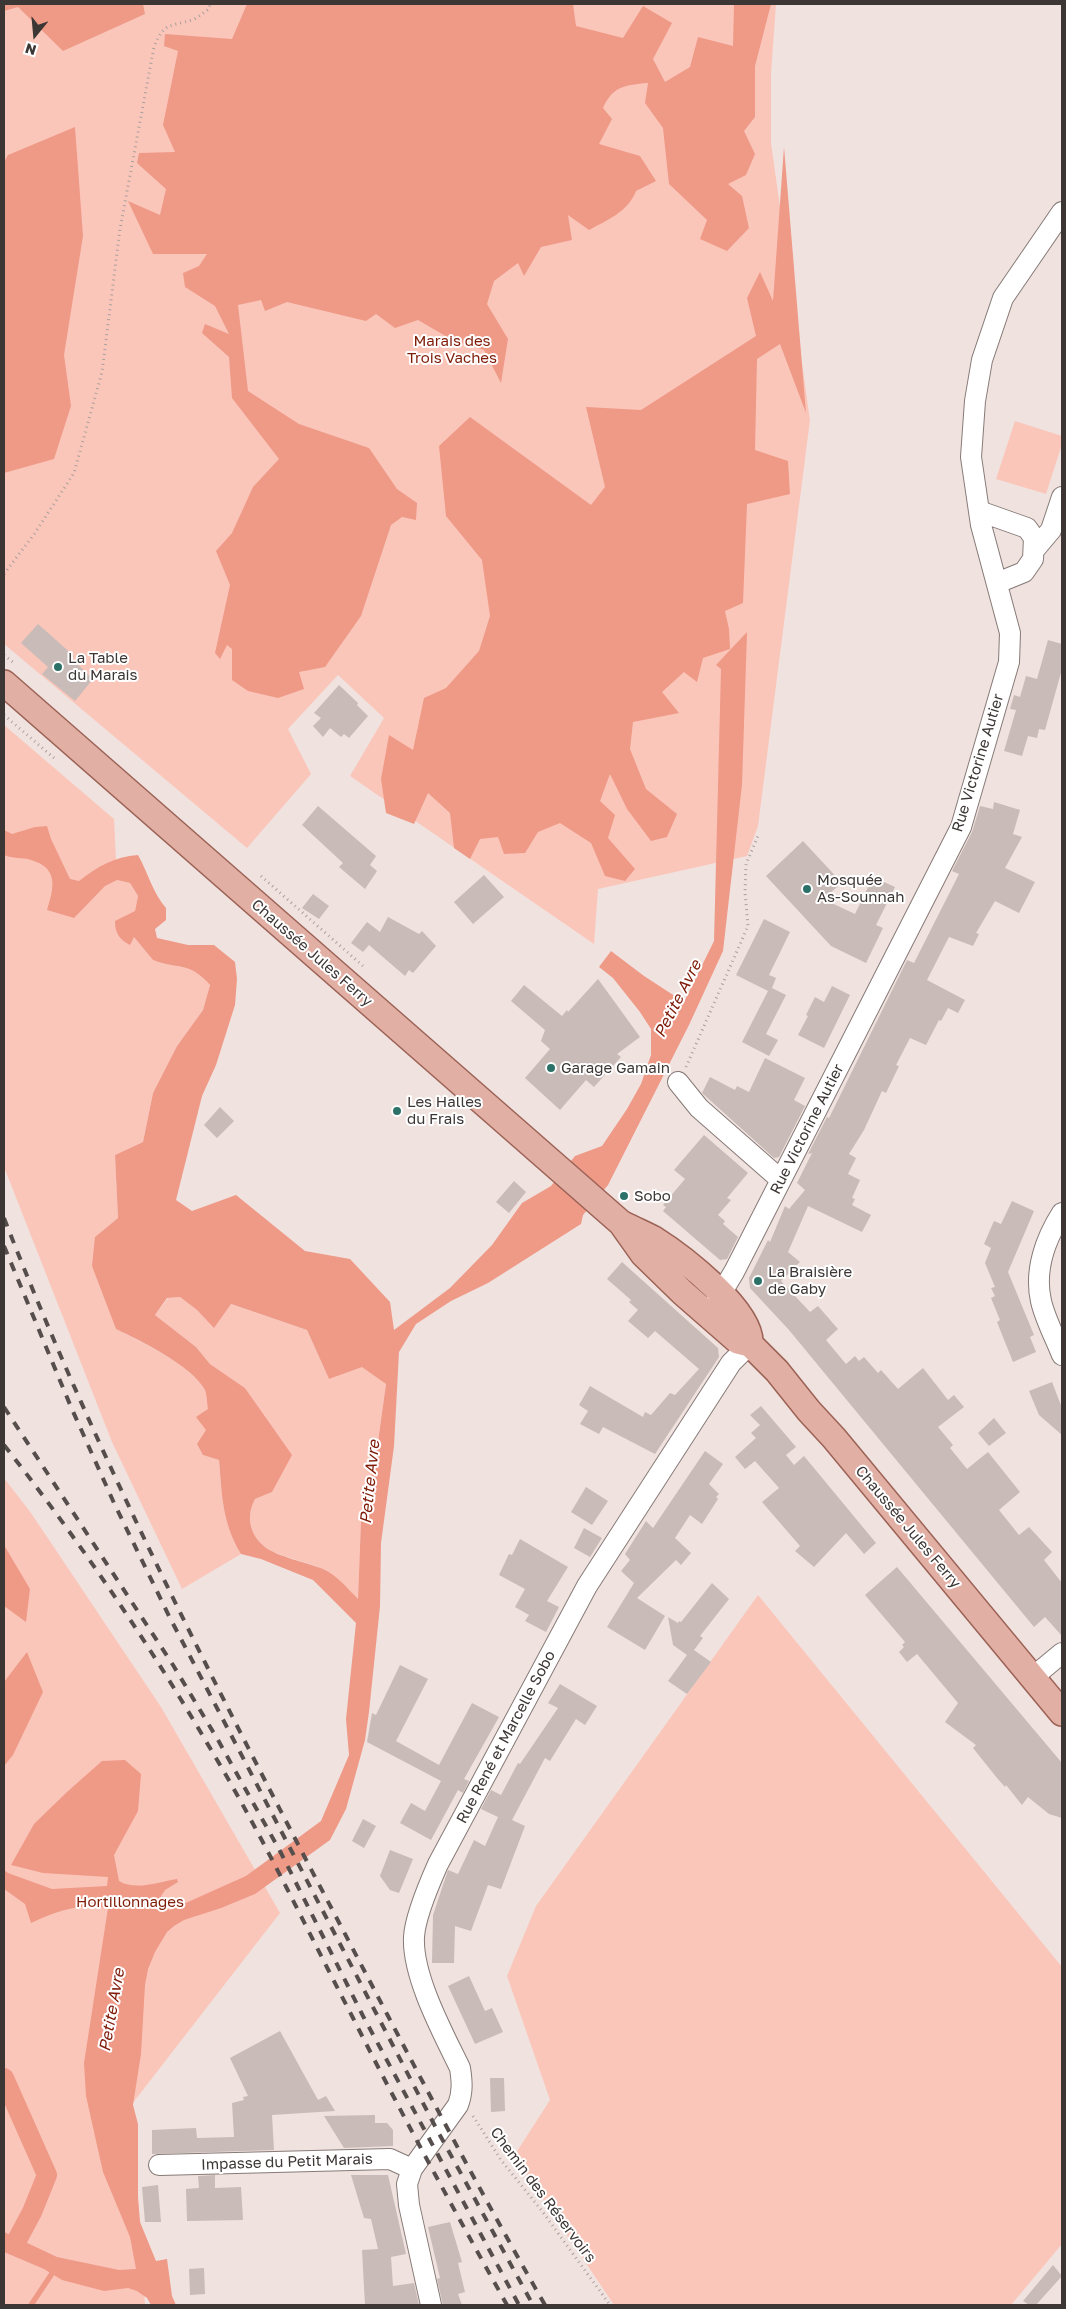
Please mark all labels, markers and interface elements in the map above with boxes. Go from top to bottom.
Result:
north arrow [10,10,60,60]
text: N [23,40,38,60]
park label: Marais des Trois Vaches [407,332,497,367]
place label: La Table du Marais [68,649,138,684]
marker: La Table du Marais [52,661,64,673]
street label: Rue Victorine Autier [948,692,1008,834]
place label: Mosquée As-Sounnah [817,871,904,906]
marker: Mosquée As-Sounnah [801,883,813,895]
street label: Chaussée Jules Ferry [248,896,376,1010]
water label: Petite Avre [650,957,706,1041]
place label: Garage Gamain [561,1059,670,1077]
street label: Rue Victorine Autier [766,1061,848,1197]
marker: Garage Gamain [545,1062,557,1074]
place label: Les Halles du Frais [407,1093,482,1128]
marker: Les Halles du Frais [391,1105,403,1117]
place label: Sobo [634,1187,671,1205]
marker: Sobo [618,1190,630,1202]
place label: La Braisière de Gaby [768,1263,852,1298]
marker: La Braisière de Gaby [752,1275,764,1287]
water label: Petite Avre [356,1439,384,1525]
street label: Chaussée Jules Ferry [851,1462,965,1592]
street label: Rue René et Marcelle Sobo [453,1648,559,1826]
park label: Hortillonnages [76,1893,184,1911]
water label: Petite Avre [95,1967,129,2053]
street label: Chemin des Réservoirs [486,2124,600,2266]
street label: Impasse du Petit Marais [201,2150,373,2174]

